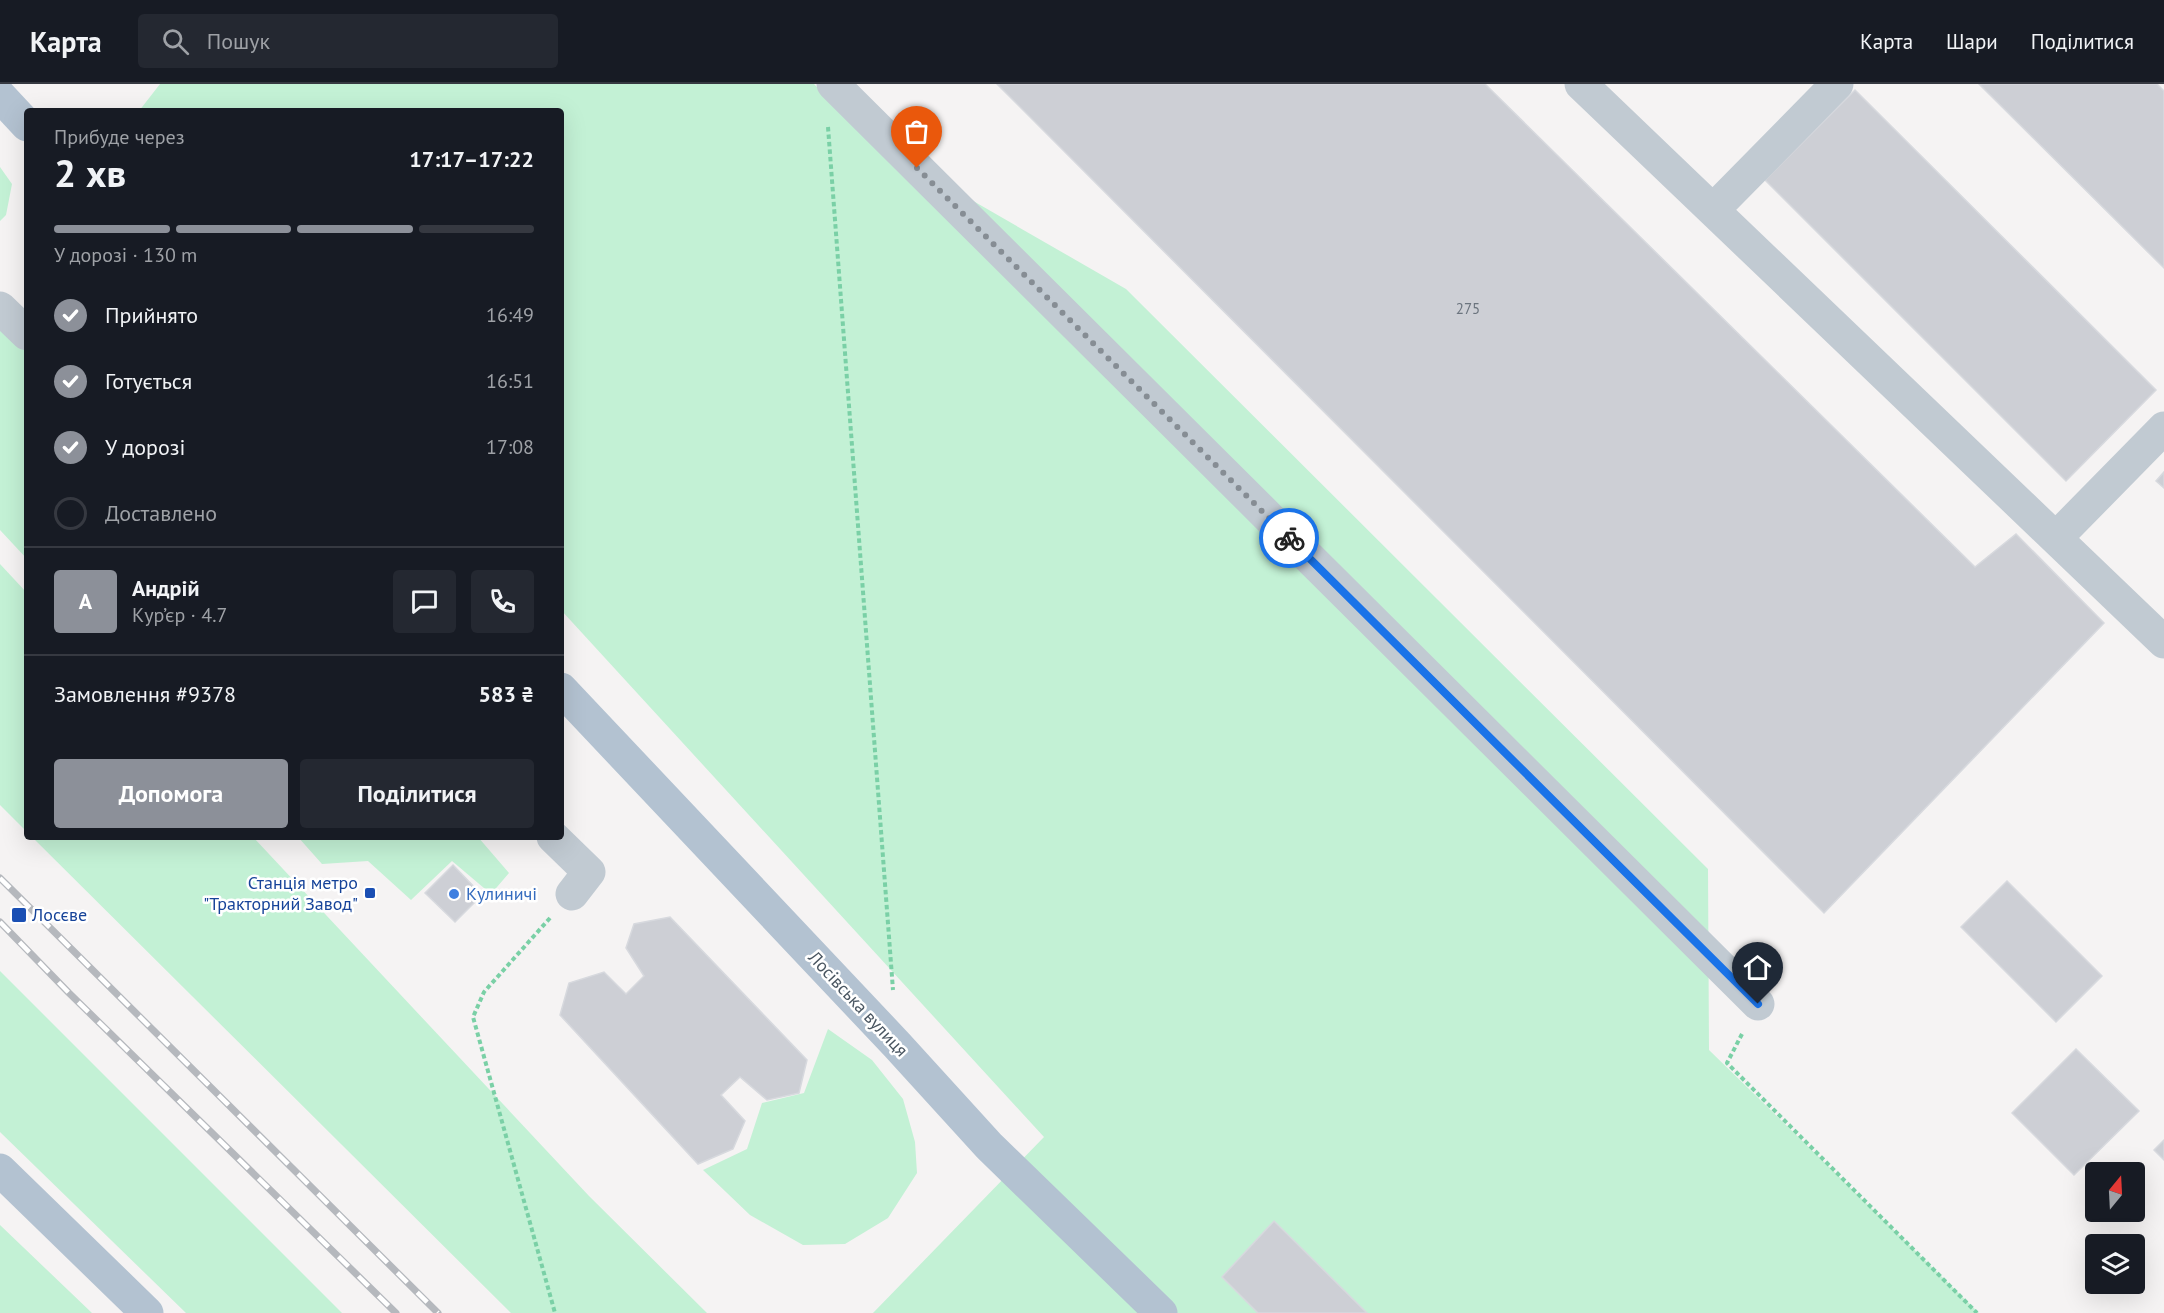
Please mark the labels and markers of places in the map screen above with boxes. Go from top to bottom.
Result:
pin [891,106,942,168]
place label: Станція метро "Тракторний Завод" [203,871,358,915]
place label: Кулиничі [466,882,537,905]
marker: Станція метро "Тракторний Завод" [363,886,377,900]
marker: Кулиничі [447,887,461,901]
place label: Лосєве [31,903,87,926]
marker: Лосєве [10,906,28,924]
pin [1732,942,1783,1004]

